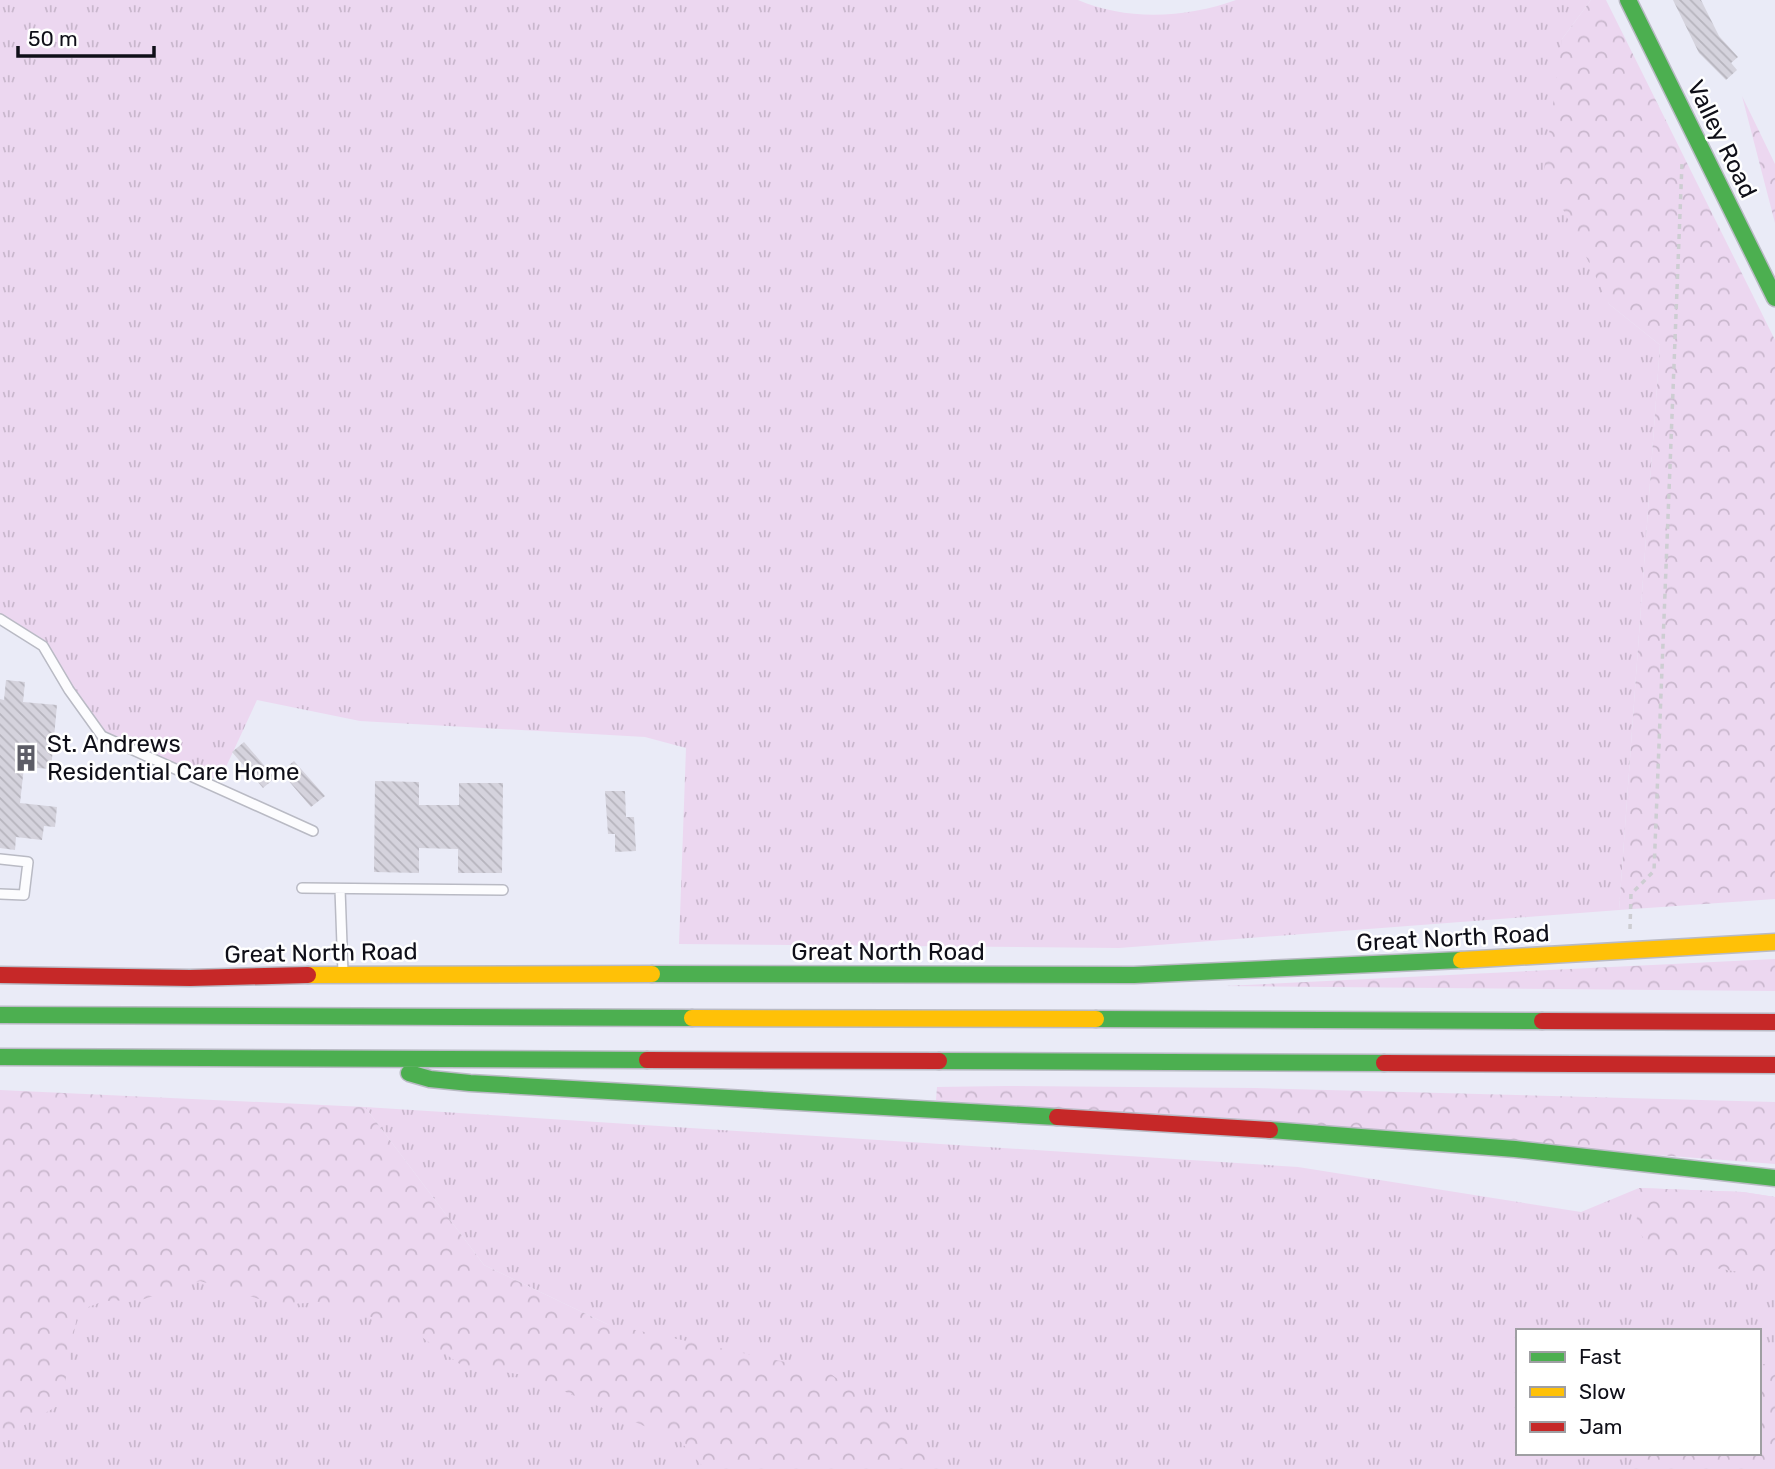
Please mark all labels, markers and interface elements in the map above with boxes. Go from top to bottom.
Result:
scale bar [18,14,154,58]
text: 50 m [28,26,78,51]
street label: Valley Road [1681,76,1763,202]
place label: St. Andrews Residential Care Home [47,730,299,786]
building icon: St. Andrews Residential Care Home [11,743,41,773]
street label: Great North Road [1356,919,1550,957]
street label: Great North Road [224,937,418,969]
street label: Great North Road [791,938,985,966]
legend [1516,1329,1761,1455]
text: Fast [1579,1344,1621,1369]
text: Slow [1579,1379,1626,1404]
text: Jam [1579,1414,1623,1439]

